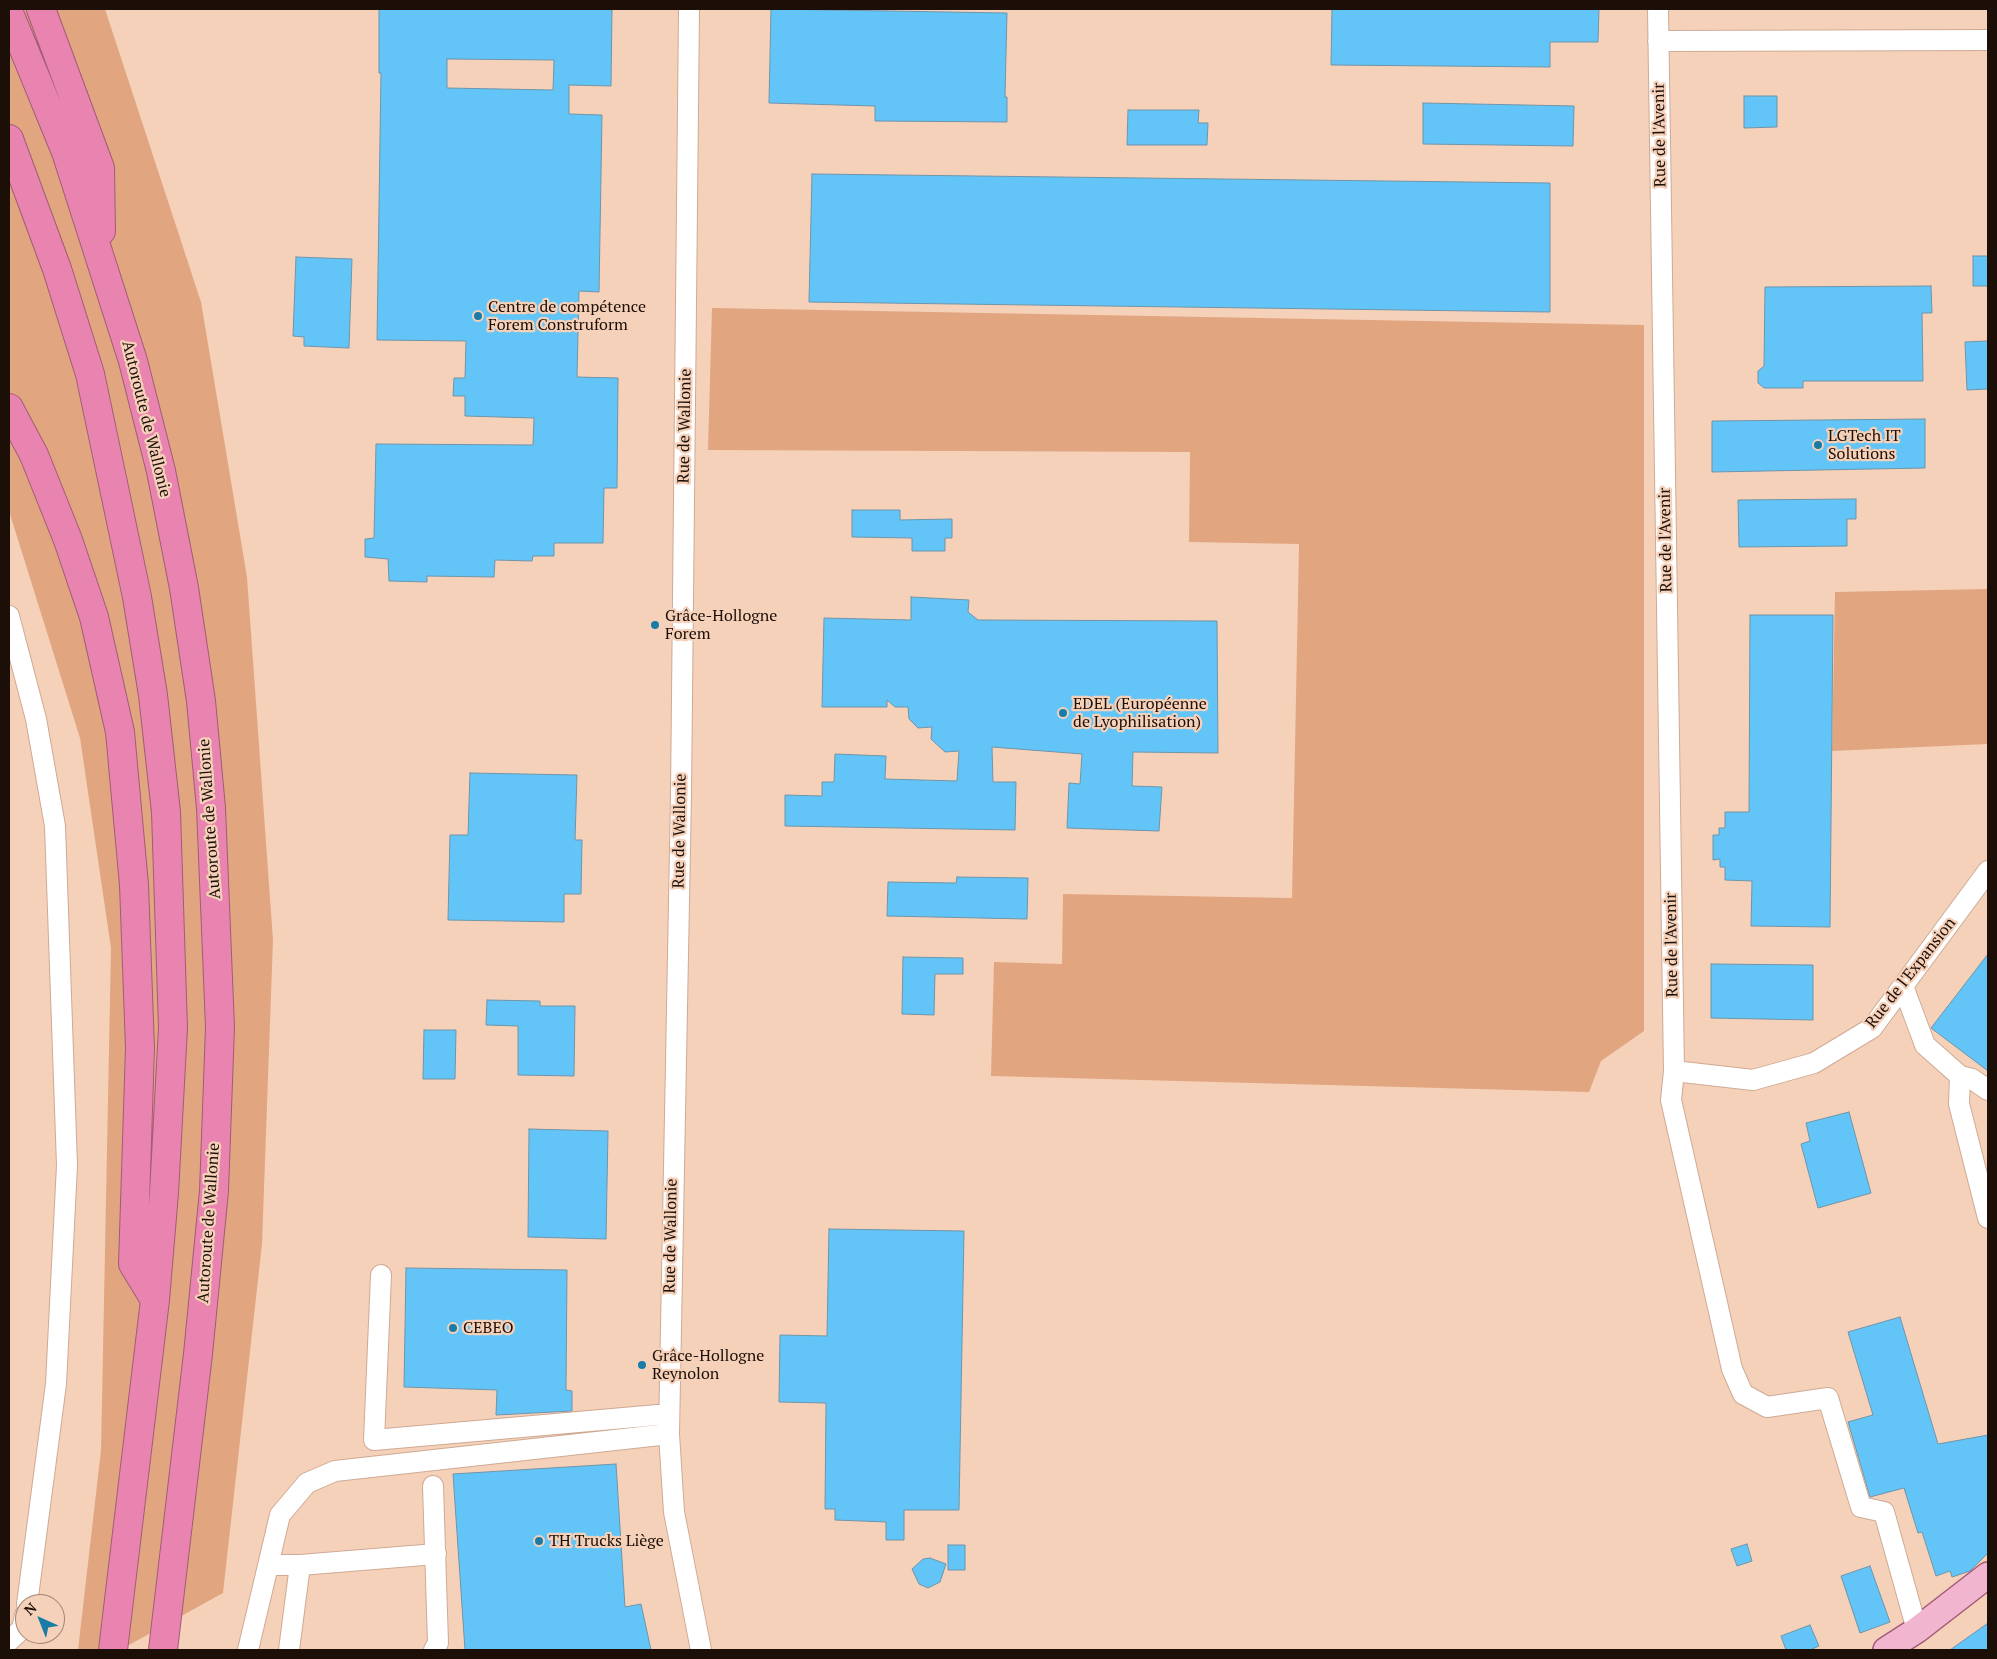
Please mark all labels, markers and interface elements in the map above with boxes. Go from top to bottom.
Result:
street label: Rue de l'Avenir [1649,83,1671,187]
place label: Centre de compétence Forem Construform [488,297,646,335]
marker: Centre de compétence Forem Construform [472,310,484,322]
street label: Autoroute de Wallonie [117,339,175,499]
street label: Rue de Wallonie [674,368,696,484]
place label: LGTech IT Solutions [1828,426,1901,464]
marker: LGTech IT Solutions [1812,439,1824,451]
street label: Rue de l'Avenir [1655,488,1677,592]
place label: Grâce-Hollogne Forem [665,606,777,644]
marker: Grâce-Hollogne Forem [649,619,661,631]
place label: EDEL (Européenne de Lyophilisation) [1073,694,1207,732]
marker: EDEL (Européenne de Lyophilisation) [1057,707,1069,719]
street label: Autoroute de Wallonie [195,738,225,900]
street label: Rue de Wallonie [669,773,691,889]
street label: Rue de l'Avenir [1661,893,1683,997]
street label: Rue de l'Expansion [1862,914,1960,1032]
street label: Autoroute de Wallonie [194,1142,224,1304]
street label: Rue de Wallonie [660,1178,682,1294]
place label: CEBEO [463,1318,514,1338]
marker: CEBEO [447,1322,459,1334]
place label: Grâce-Hollogne Reynolon [652,1346,764,1384]
marker: Grâce-Hollogne Reynolon [636,1359,648,1371]
place label: TH Trucks Liège [549,1531,664,1551]
marker: TH Trucks Liège [533,1535,545,1547]
north arrow [15,1594,65,1644]
text: N [20,1598,40,1619]

